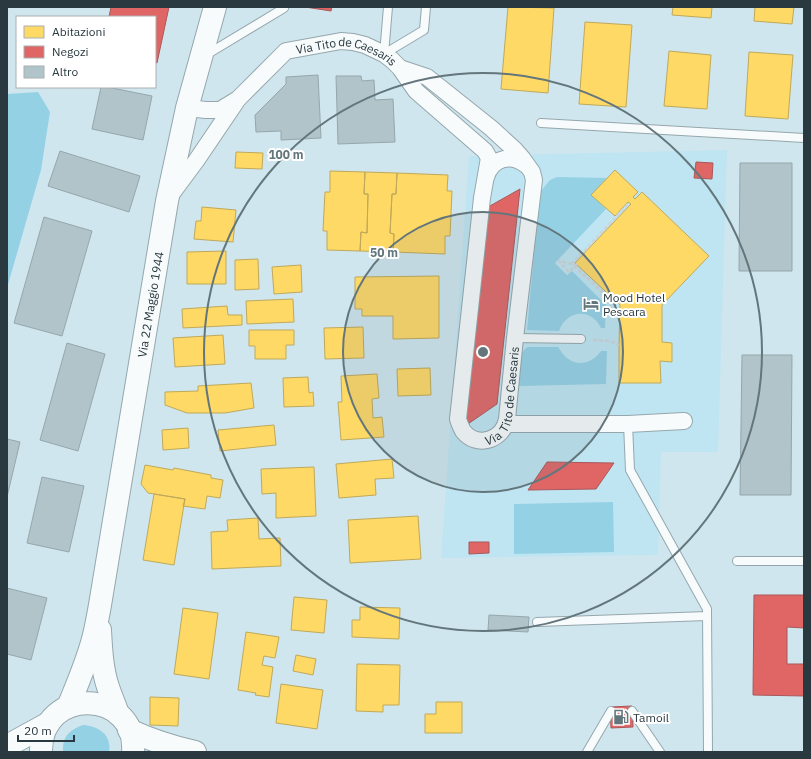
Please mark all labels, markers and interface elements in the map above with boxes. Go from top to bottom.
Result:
legend [16,16,156,88]
text: Abitazioni [52,24,105,39]
street label: Via Tito de Caesaris [295,33,401,69]
text: Negozi [52,44,89,59]
text: Altro [52,64,78,79]
text: 100 m [268,147,304,162]
text: 50 m [370,245,398,260]
street label: Via 22 Maggio 1944 [134,250,166,358]
place label: Mood Hotel Pescara [603,290,665,319]
hotel icon: Mood Hotel Pescara [582,295,600,313]
centre of rings [476,345,490,359]
street label: Via Tito de Caesaris [483,346,522,448]
fuel station icon: Tamoil [612,708,630,726]
place label: Tamoil [633,710,669,725]
scale bar [18,717,74,743]
text: 20 m [24,723,52,738]

